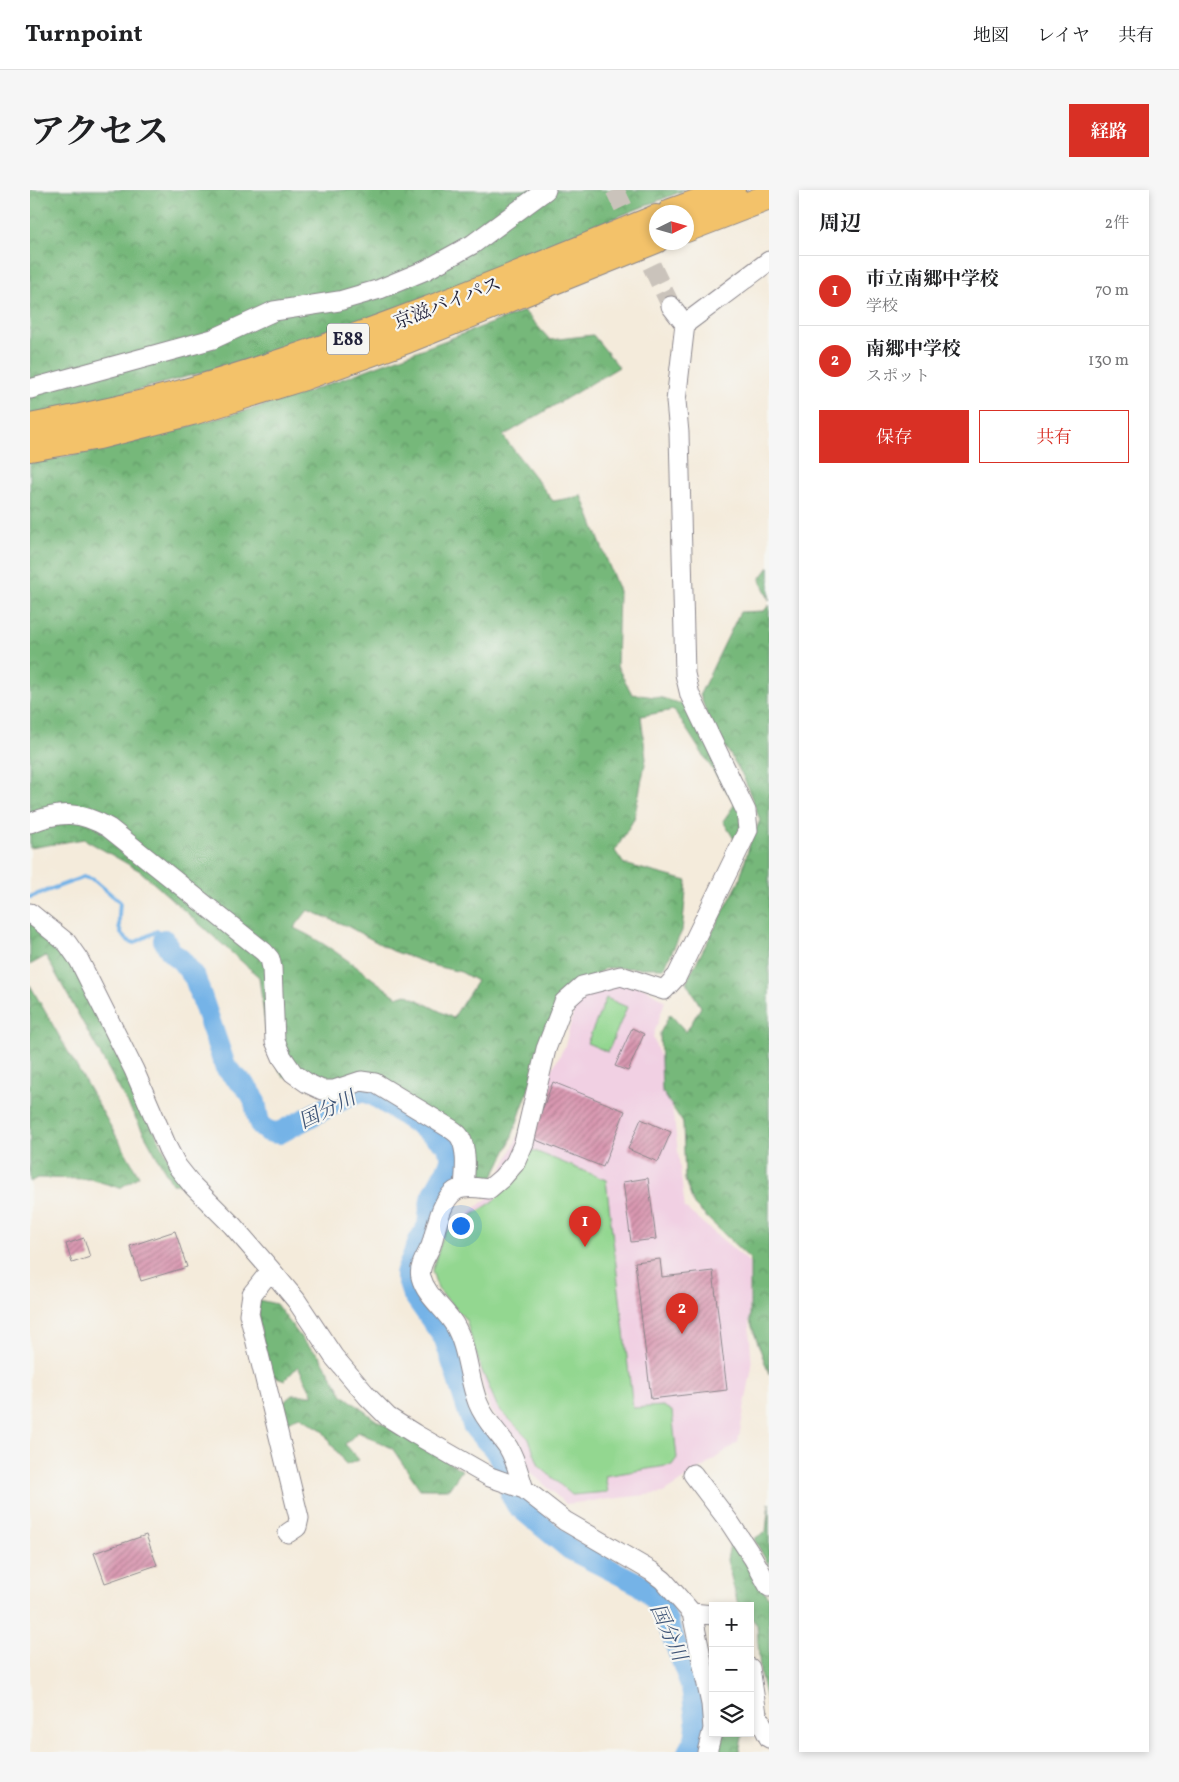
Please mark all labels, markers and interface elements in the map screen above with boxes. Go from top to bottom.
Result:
text: Turnpoint [25,18,143,52]
text: 地図 [973,24,1009,49]
text: レイヤ [1037,24,1090,49]
text: 共有 [1118,24,1154,49]
button: 経路 [1069,104,1149,157]
text: アクセス [30,110,169,158]
north arrow [649,205,694,250]
text: 周辺 [819,210,861,239]
text: 2件 [1104,213,1129,235]
text: 市立南郷中学校 [866,267,999,293]
street label: 京滋バイパス [390,271,505,336]
text: 1 [832,280,838,302]
text: 70 m [1095,280,1129,302]
text: 学校 [866,296,898,318]
road number: E88 [327,324,369,354]
text: 南郷中学校 [866,337,961,363]
text: 2 [831,350,839,372]
text: 130 m [1088,350,1129,372]
text: スポット [866,366,930,388]
button: 保存 [819,410,969,463]
button: 共有 [979,410,1129,463]
water label: 国分川 [295,1084,363,1137]
pin: 1 [569,1206,601,1247]
your location [448,1213,474,1239]
pin: 2 [666,1293,698,1334]
water label: 国分川 [642,1600,693,1668]
map controls [709,1602,754,1737]
button: + [709,1602,754,1647]
button: − [709,1647,754,1692]
button: layers [709,1692,754,1737]

